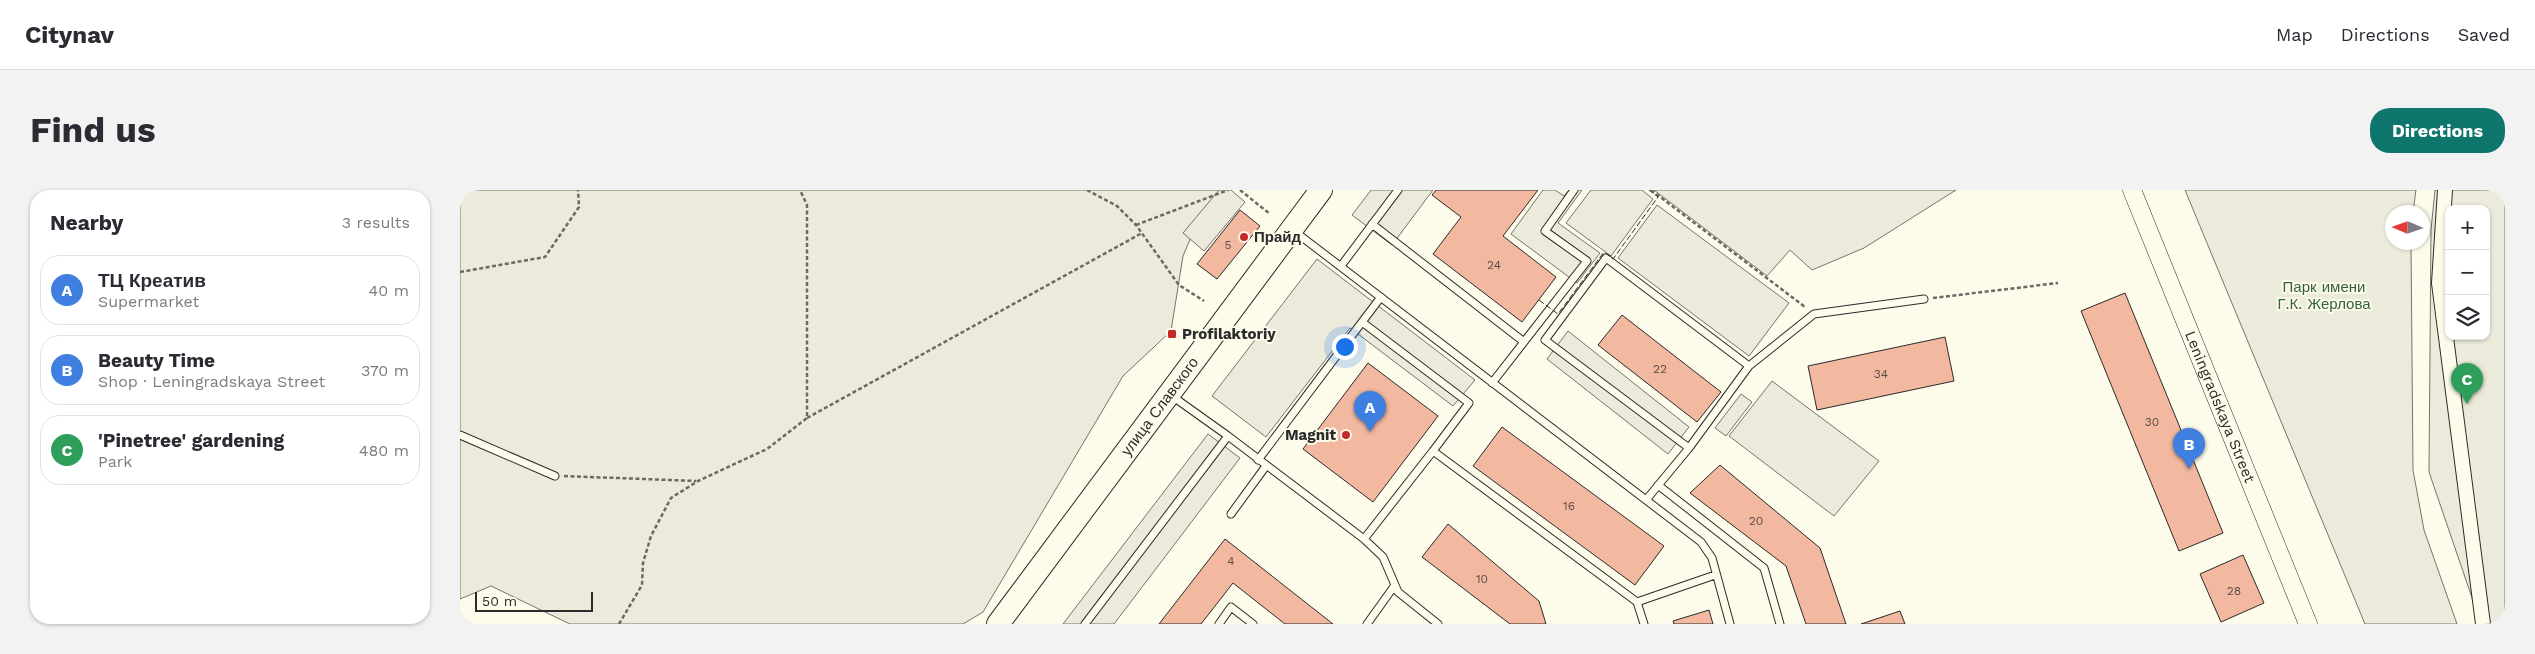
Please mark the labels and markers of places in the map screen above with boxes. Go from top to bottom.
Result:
place label: Прайд [1254,228,1302,246]
marker: Прайд [1238,231,1250,243]
place label: Profilaktoriy [1182,325,1276,343]
marker: Profilaktoriy [1166,328,1178,340]
pin: C [2451,363,2483,404]
pin: A [1354,391,1386,432]
place label: Magnit [1285,426,1336,444]
pin: B [2173,428,2205,469]
marker: Magnit [1340,429,1352,441]

